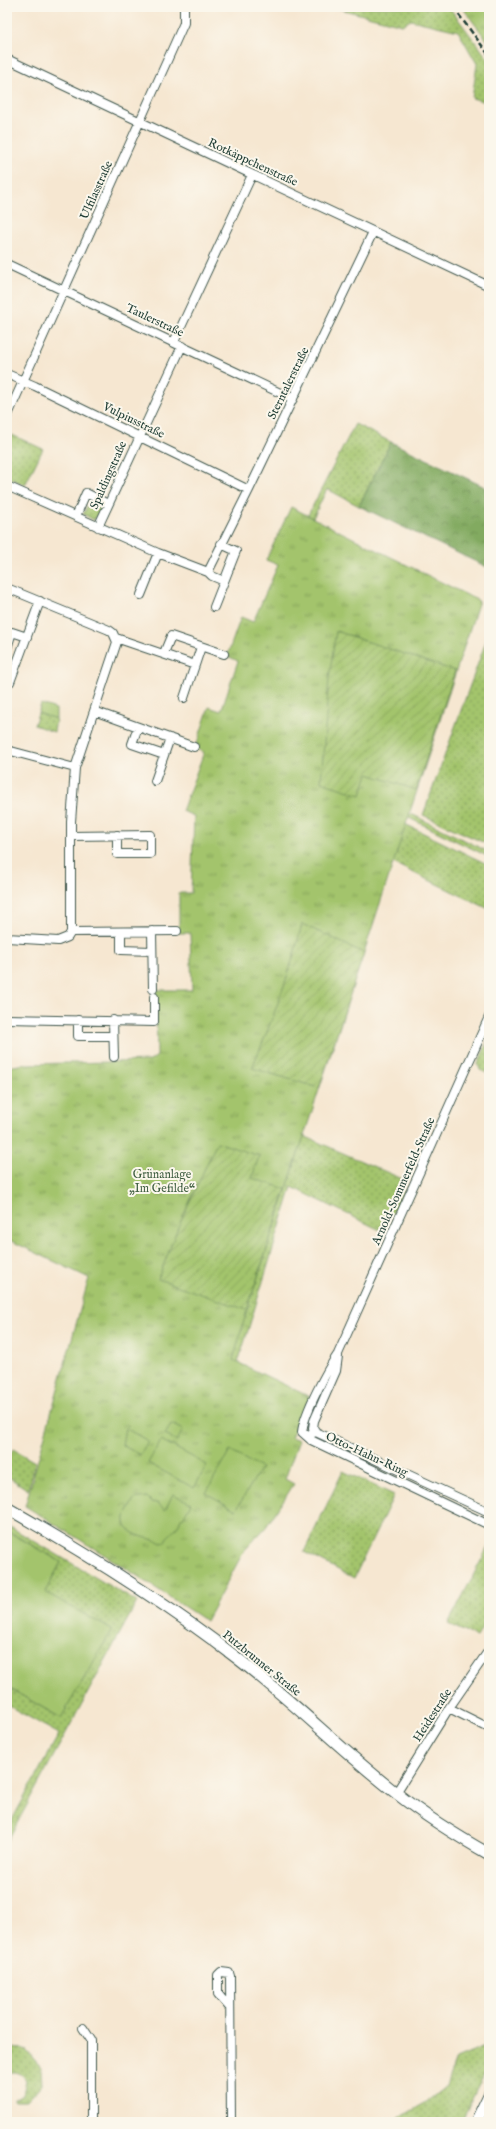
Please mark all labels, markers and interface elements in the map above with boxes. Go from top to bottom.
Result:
street label: Rotkäppchenstraße [205,135,300,191]
street label: Ulfilasstraße [77,158,116,222]
street label: Taulerstraße [124,301,187,341]
street label: Sterntalerstraße [264,344,313,422]
street label: Vulpiusstraße [99,399,167,443]
street label: Spaldingstraße [87,438,131,512]
street label: Arnold-Sommerfeld-Straße [368,1115,439,1248]
park label: Grünanlage „Im Gefilde“ [129,1167,195,1196]
street label: Otto-Hahn-Ring [323,1429,411,1480]
street label: Putzbrunner Straße [219,1627,304,1700]
street label: Heidestraße [410,1685,455,1745]

